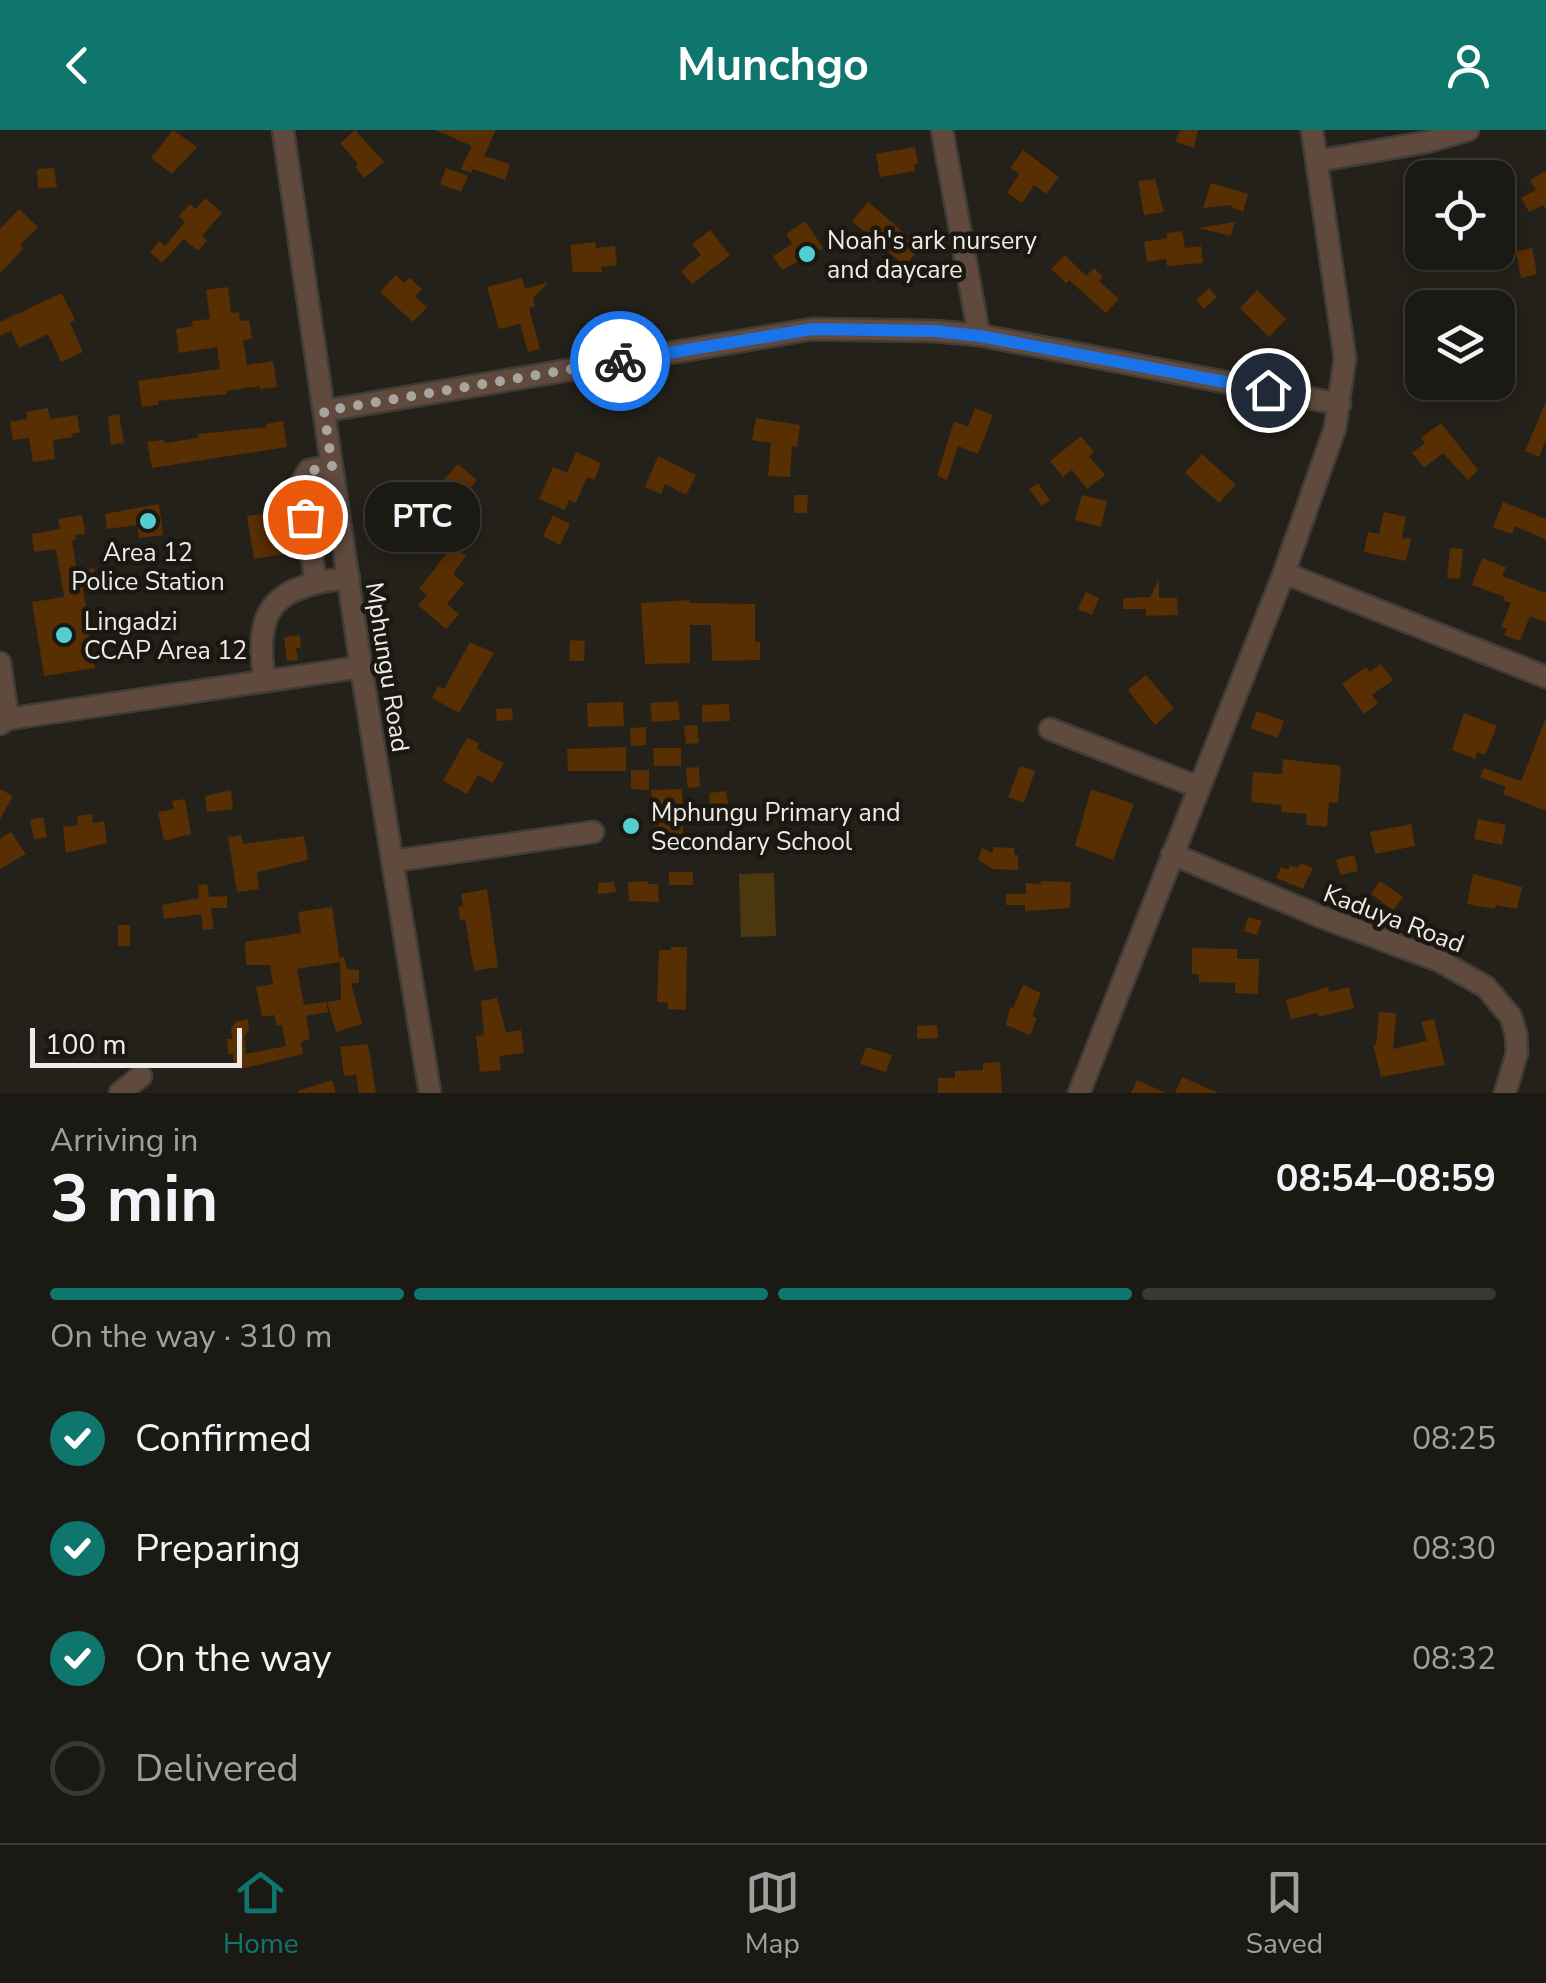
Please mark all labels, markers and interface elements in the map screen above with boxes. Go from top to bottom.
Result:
text: Munchgo [677,35,869,96]
icon: back [50,38,105,93]
icon: person [1441,38,1496,93]
map controls [1405,160,1515,400]
button: locate [1405,160,1515,270]
place label: Noah's ark nursery and daycare [827,224,1037,287]
marker: Noah's ark nursery and daycare [796,243,818,265]
button: layers [1405,290,1515,400]
courier [570,311,670,411]
icon: bike [593,334,648,389]
pin [1226,348,1311,433]
icon: home [1241,363,1296,418]
pin [263,475,348,560]
callout: PTC [365,482,480,552]
icon: bag [278,490,333,545]
text: PTC [392,495,453,538]
marker: Area 12 Police Station [137,510,159,532]
place label: Area 12 Police Station [71,536,225,599]
street label: Mphungu Road [357,580,417,755]
place label: Lingadzi CCAP Area 12 [84,605,247,668]
marker: Lingadzi CCAP Area 12 [53,624,75,646]
place label: Mphungu Primary and Secondary School [651,796,900,859]
marker: Mphungu Primary and Secondary School [620,815,642,837]
street label: Kaduya Road [1319,877,1469,961]
scale bar [30,1023,242,1068]
text: 100 m [45,1026,127,1064]
text: Arriving in [50,1119,198,1162]
text: 08:54–08:59 [1276,1153,1496,1204]
text: 3 min [50,1155,218,1244]
text: On the way · 310 m [50,1315,332,1358]
icon: check [50,1411,105,1466]
text: Confirmed [135,1413,312,1464]
text: 08:25 [1412,1417,1496,1460]
icon: check [50,1521,105,1576]
text: Preparing [135,1523,301,1574]
text: 08:30 [1412,1527,1496,1570]
icon: check [50,1631,105,1686]
text: On the way [135,1633,331,1684]
text: 08:32 [1412,1637,1496,1680]
text: Delivered [135,1743,299,1794]
tab: Home [223,1865,299,1963]
tab: Map [745,1865,800,1963]
tab: Saved [1246,1865,1323,1963]

